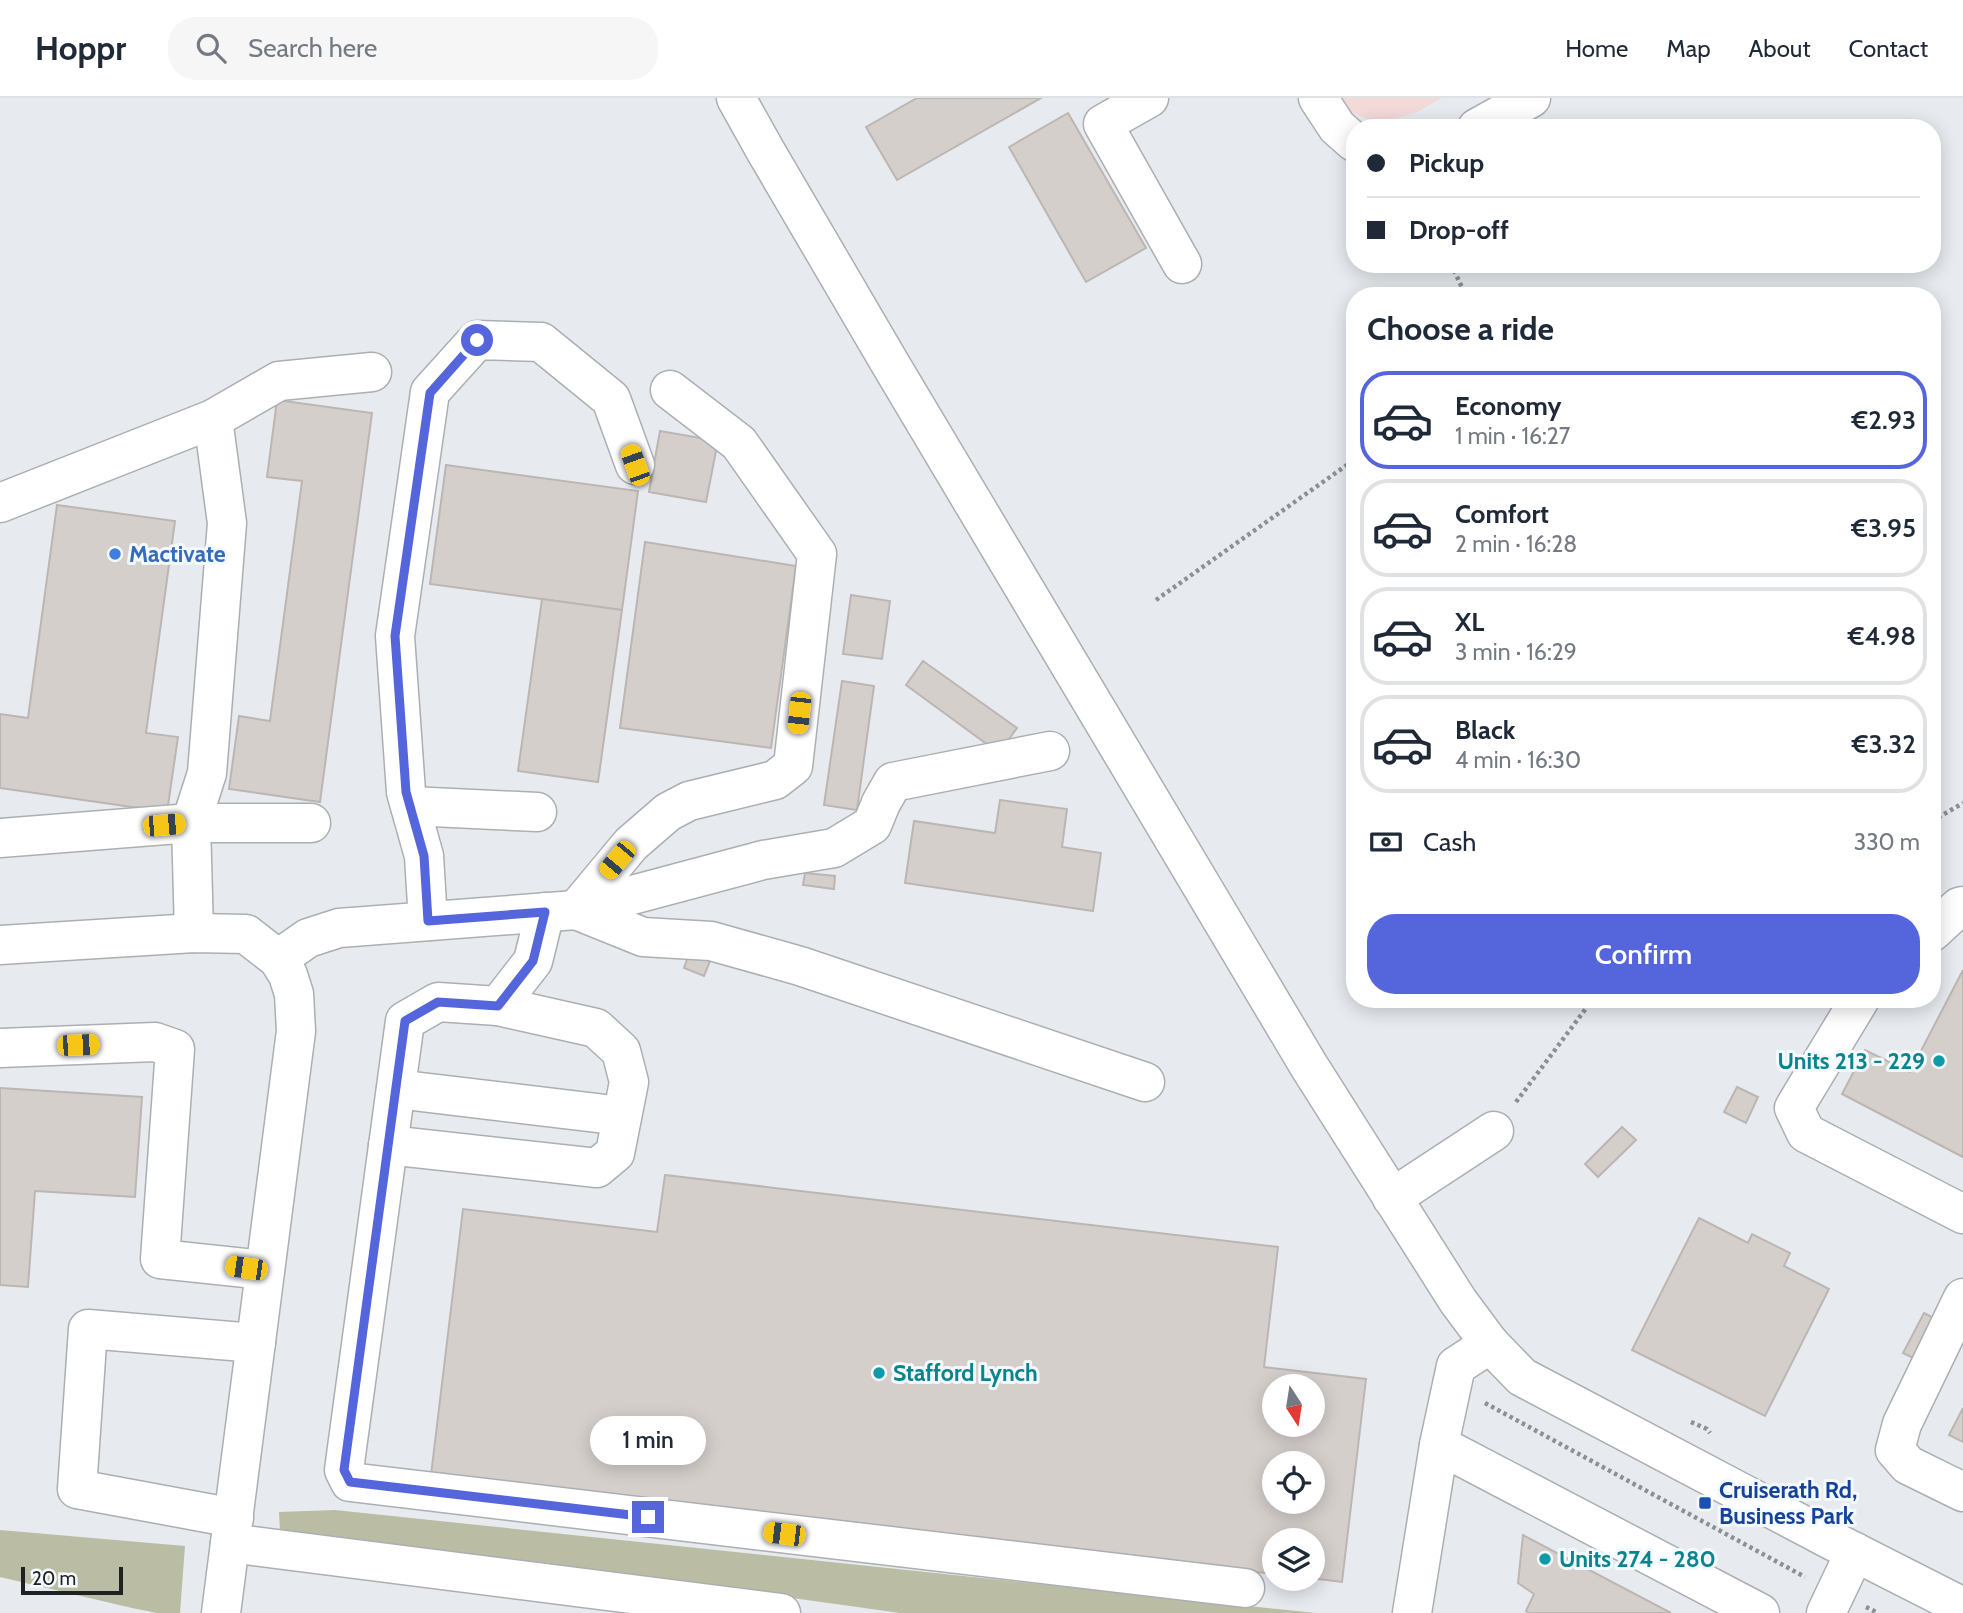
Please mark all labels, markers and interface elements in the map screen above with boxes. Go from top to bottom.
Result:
search box [168,17,658,80]
text: Hoppr [35,28,126,68]
icon: search [192,29,230,67]
text: Search here [248,32,377,64]
text: Home [1565,34,1628,63]
text: Map [1666,34,1711,63]
text: About [1749,34,1811,63]
text: Contact [1849,34,1928,63]
text: Pickup [1409,147,1484,179]
text: Drop-off [1409,214,1509,246]
text: Choose a ride [1367,309,1554,348]
route start [461,324,493,356]
icon: car [1371,389,1434,452]
text: Economy [1455,390,1561,422]
text: €2.93 [1851,404,1916,436]
text: 1 min · 16:27 [1455,422,1570,450]
car [618,442,653,488]
icon: car [1371,497,1434,560]
text: Comfort [1455,498,1549,530]
text: €3.95 [1851,512,1916,544]
text: 2 min · 16:28 [1455,530,1577,558]
place label: Mactivate [129,540,226,568]
marker: Mactivate [107,546,123,562]
icon: car [1371,605,1434,668]
text: XL [1455,606,1484,638]
text: €4.98 [1848,620,1916,652]
text: 3 min · 16:29 [1455,638,1577,666]
car [787,691,812,735]
icon: car [1371,713,1434,776]
text: Black [1455,714,1515,746]
text: €3.32 [1852,728,1916,760]
text: 4 min · 16:30 [1455,746,1581,774]
car [143,813,186,837]
icon: cash [1367,823,1405,861]
text: Cash [1423,826,1476,858]
text: 330 m [1854,828,1920,856]
car [596,837,639,883]
button: Confirm [1367,914,1920,994]
car [57,1034,100,1056]
place label: Units 213 - 229 [1778,1047,1925,1075]
marker: Units 213 - 229 [1931,1053,1947,1069]
car [224,1255,269,1281]
place label: Stafford Lynch [893,1359,1038,1387]
marker: Stafford Lynch [871,1365,887,1381]
north arrow [1262,1374,1325,1437]
map controls [1262,1374,1325,1591]
callout: 1 min [590,1416,706,1464]
text: 1 min [622,1426,674,1454]
button: locate [1262,1451,1325,1514]
place label: Cruiserath Rd, Business Park [1719,1476,1857,1530]
marker: Cruiserath Rd, Business Park [1697,1495,1713,1511]
route end [632,1501,664,1533]
car [762,1521,807,1547]
button: layers [1262,1528,1325,1591]
place label: Units 274 - 280 [1559,1545,1716,1573]
marker: Units 274 - 280 [1537,1551,1553,1567]
scale bar [21,1564,122,1596]
text: 20 m [32,1567,76,1590]

